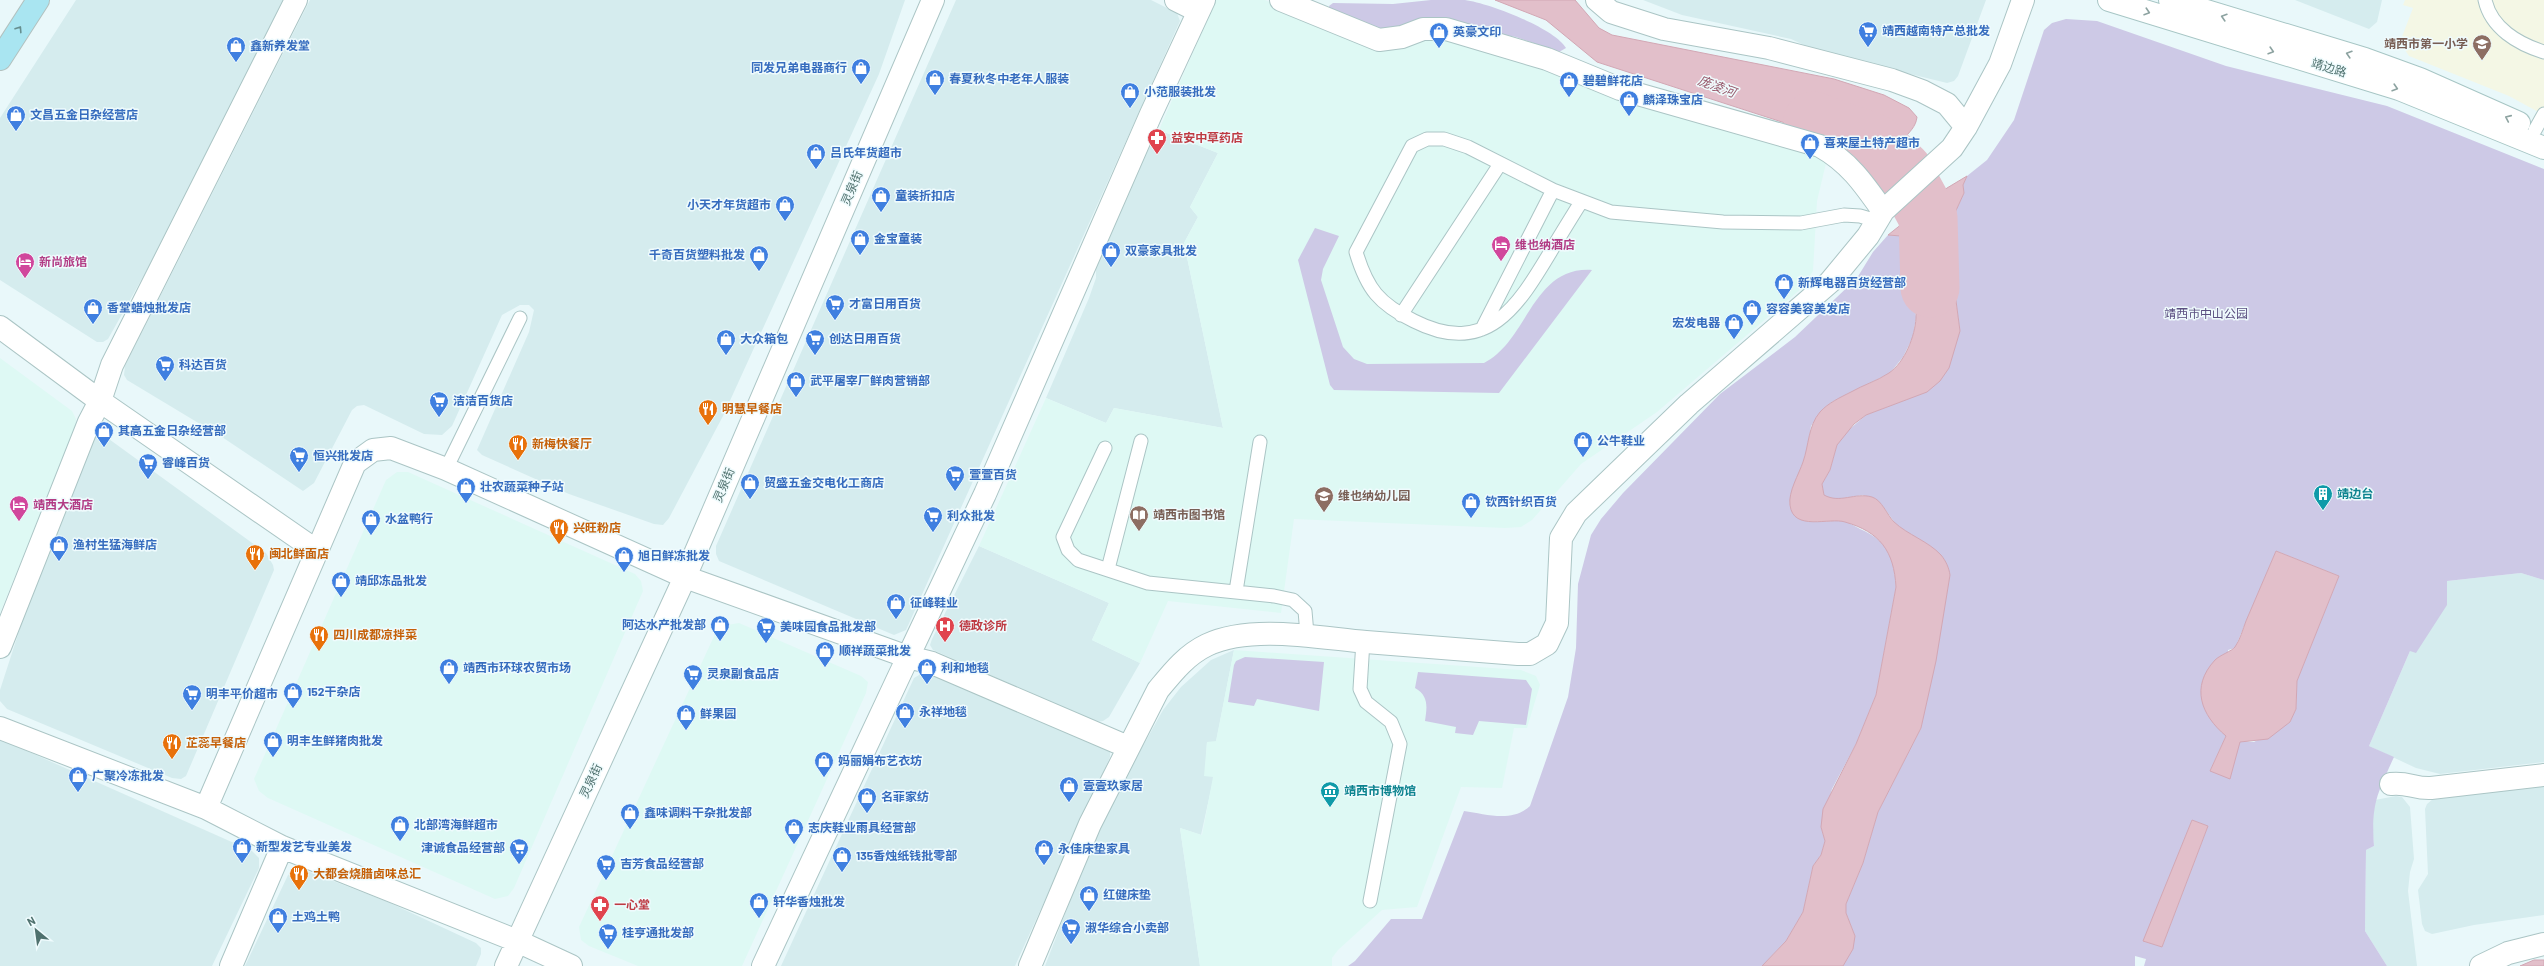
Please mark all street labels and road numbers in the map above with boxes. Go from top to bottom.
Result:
street label: 靖边路 [2310,55,2349,79]
street label: 灵泉街 [838,168,865,207]
street label: 灵泉街 [710,465,737,504]
street label: 灵泉街 [576,761,604,800]

